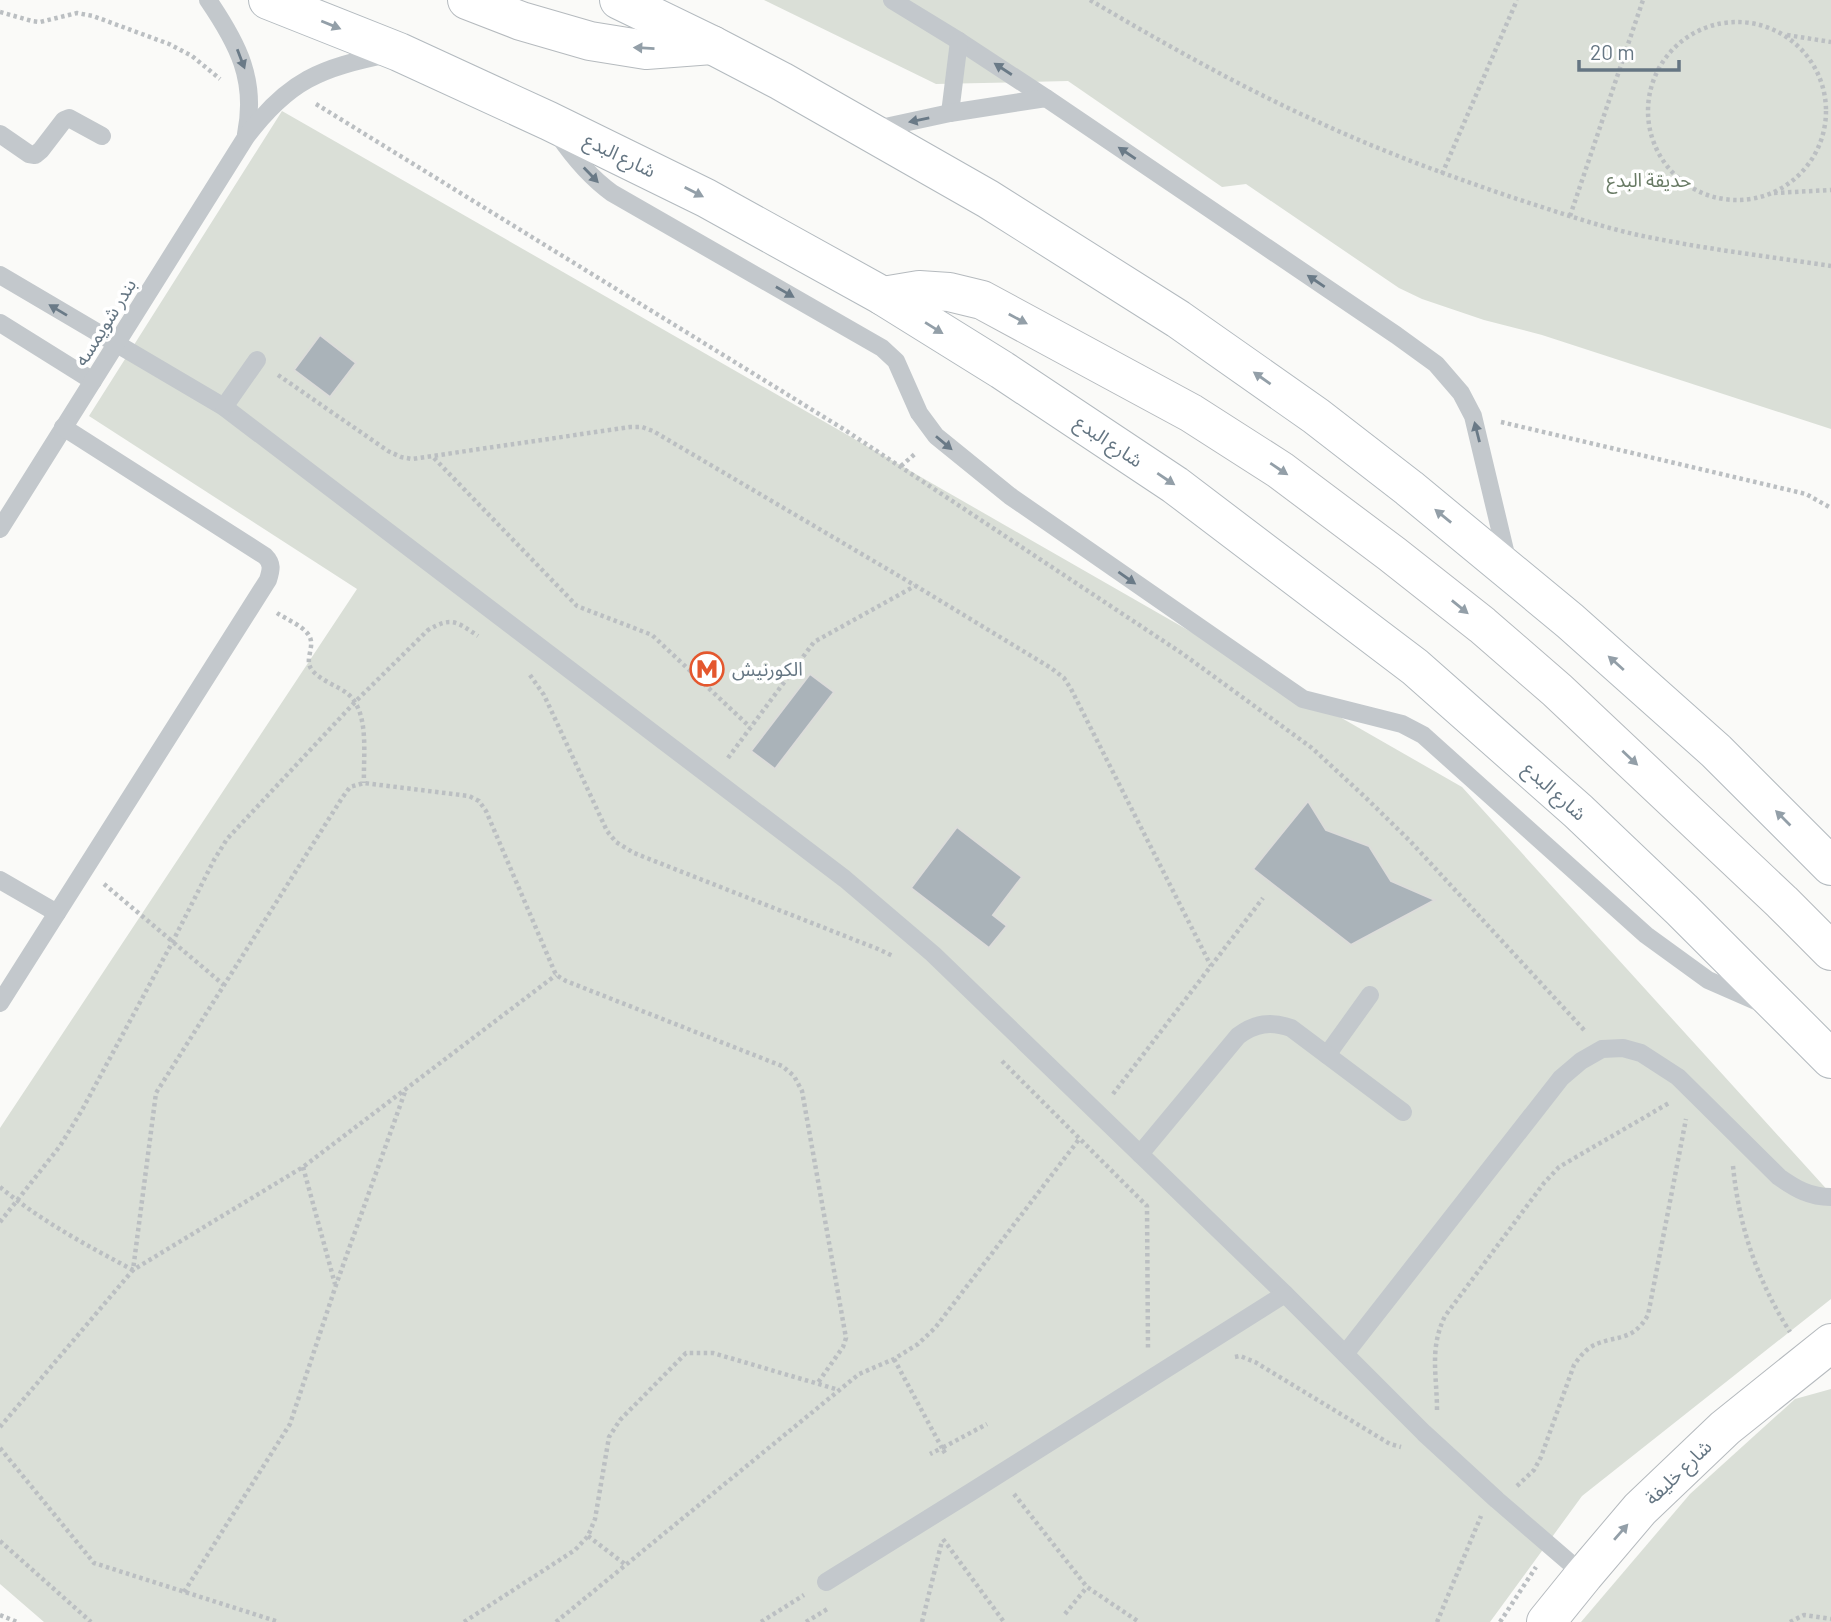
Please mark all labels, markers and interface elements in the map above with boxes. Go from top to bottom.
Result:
one-way arrow [321,20,342,31]
scale bar [1579,28,1679,72]
text: 20 m [1590,39,1635,64]
one-way arrow [633,43,655,54]
one-way arrow [236,49,247,70]
one-way arrow [993,63,1012,76]
one-way arrow [908,114,930,125]
street label: شارع البدع [579,127,660,184]
one-way arrow [1118,146,1136,160]
one-way arrow [582,166,598,183]
park label: حديقة البدع [1606,168,1692,194]
one-way arrow [684,186,704,197]
street label: بندر شويمسه [69,274,141,370]
one-way arrow [1306,275,1325,288]
one-way arrow [775,286,795,298]
one-way arrow [49,303,68,316]
one-way arrow [1008,314,1028,325]
one-way arrow [925,322,944,335]
one-way arrow [1253,371,1271,385]
street label: شارع البدع [1069,410,1147,474]
one-way arrow [1471,421,1482,443]
one-way arrow [936,435,953,450]
one-way arrow [1269,463,1289,476]
one-way arrow [1157,472,1175,486]
one-way arrow [1434,509,1451,524]
one-way arrow [1118,571,1136,585]
one-way arrow [1450,600,1468,615]
metro station icon: الكورنيش [688,650,726,688]
one-way arrow [1607,655,1625,671]
place label: الكورنيش [732,657,803,681]
one-way arrow [1621,749,1638,765]
street label: شارع البدع [1517,756,1591,827]
one-way arrow [1775,810,1791,827]
street label: شارع خليفة [1640,1434,1718,1511]
one-way arrow [1613,1523,1628,1540]

